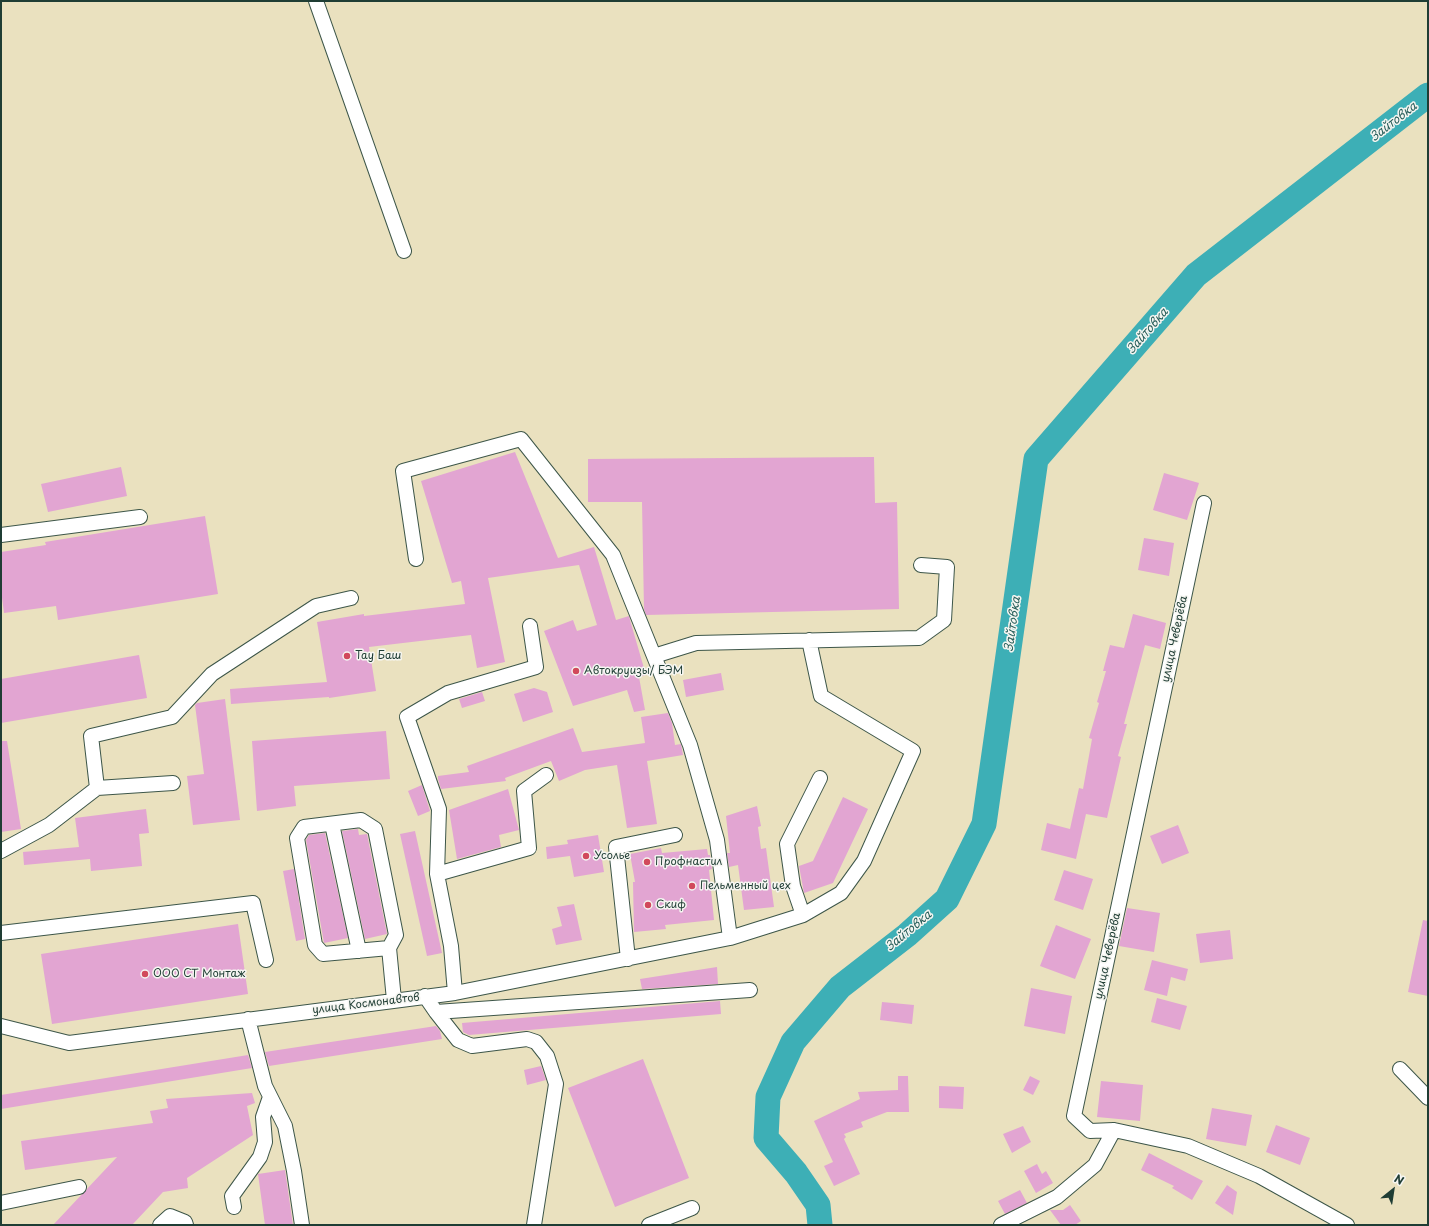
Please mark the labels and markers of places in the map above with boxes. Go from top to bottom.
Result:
place label: Тау Баш [355,649,401,663]
marker: Тау Баш [342,651,352,661]
place label: Автокруизы/ БЭМ [584,664,683,678]
marker: Автокруизы/ БЭМ [571,666,581,676]
place label: Усолье [594,849,630,863]
marker: Усолье [581,851,591,861]
place label: Профнастил [655,855,722,869]
marker: Профнастил [642,857,652,867]
place label: Пельменный цех [700,879,791,893]
marker: Пельменный цех [687,881,697,891]
place label: Скиф [656,898,686,912]
marker: Скиф [643,900,653,910]
place label: ООО СТ Монтаж [153,967,245,981]
marker: ООО СТ Монтаж [140,969,150,979]

